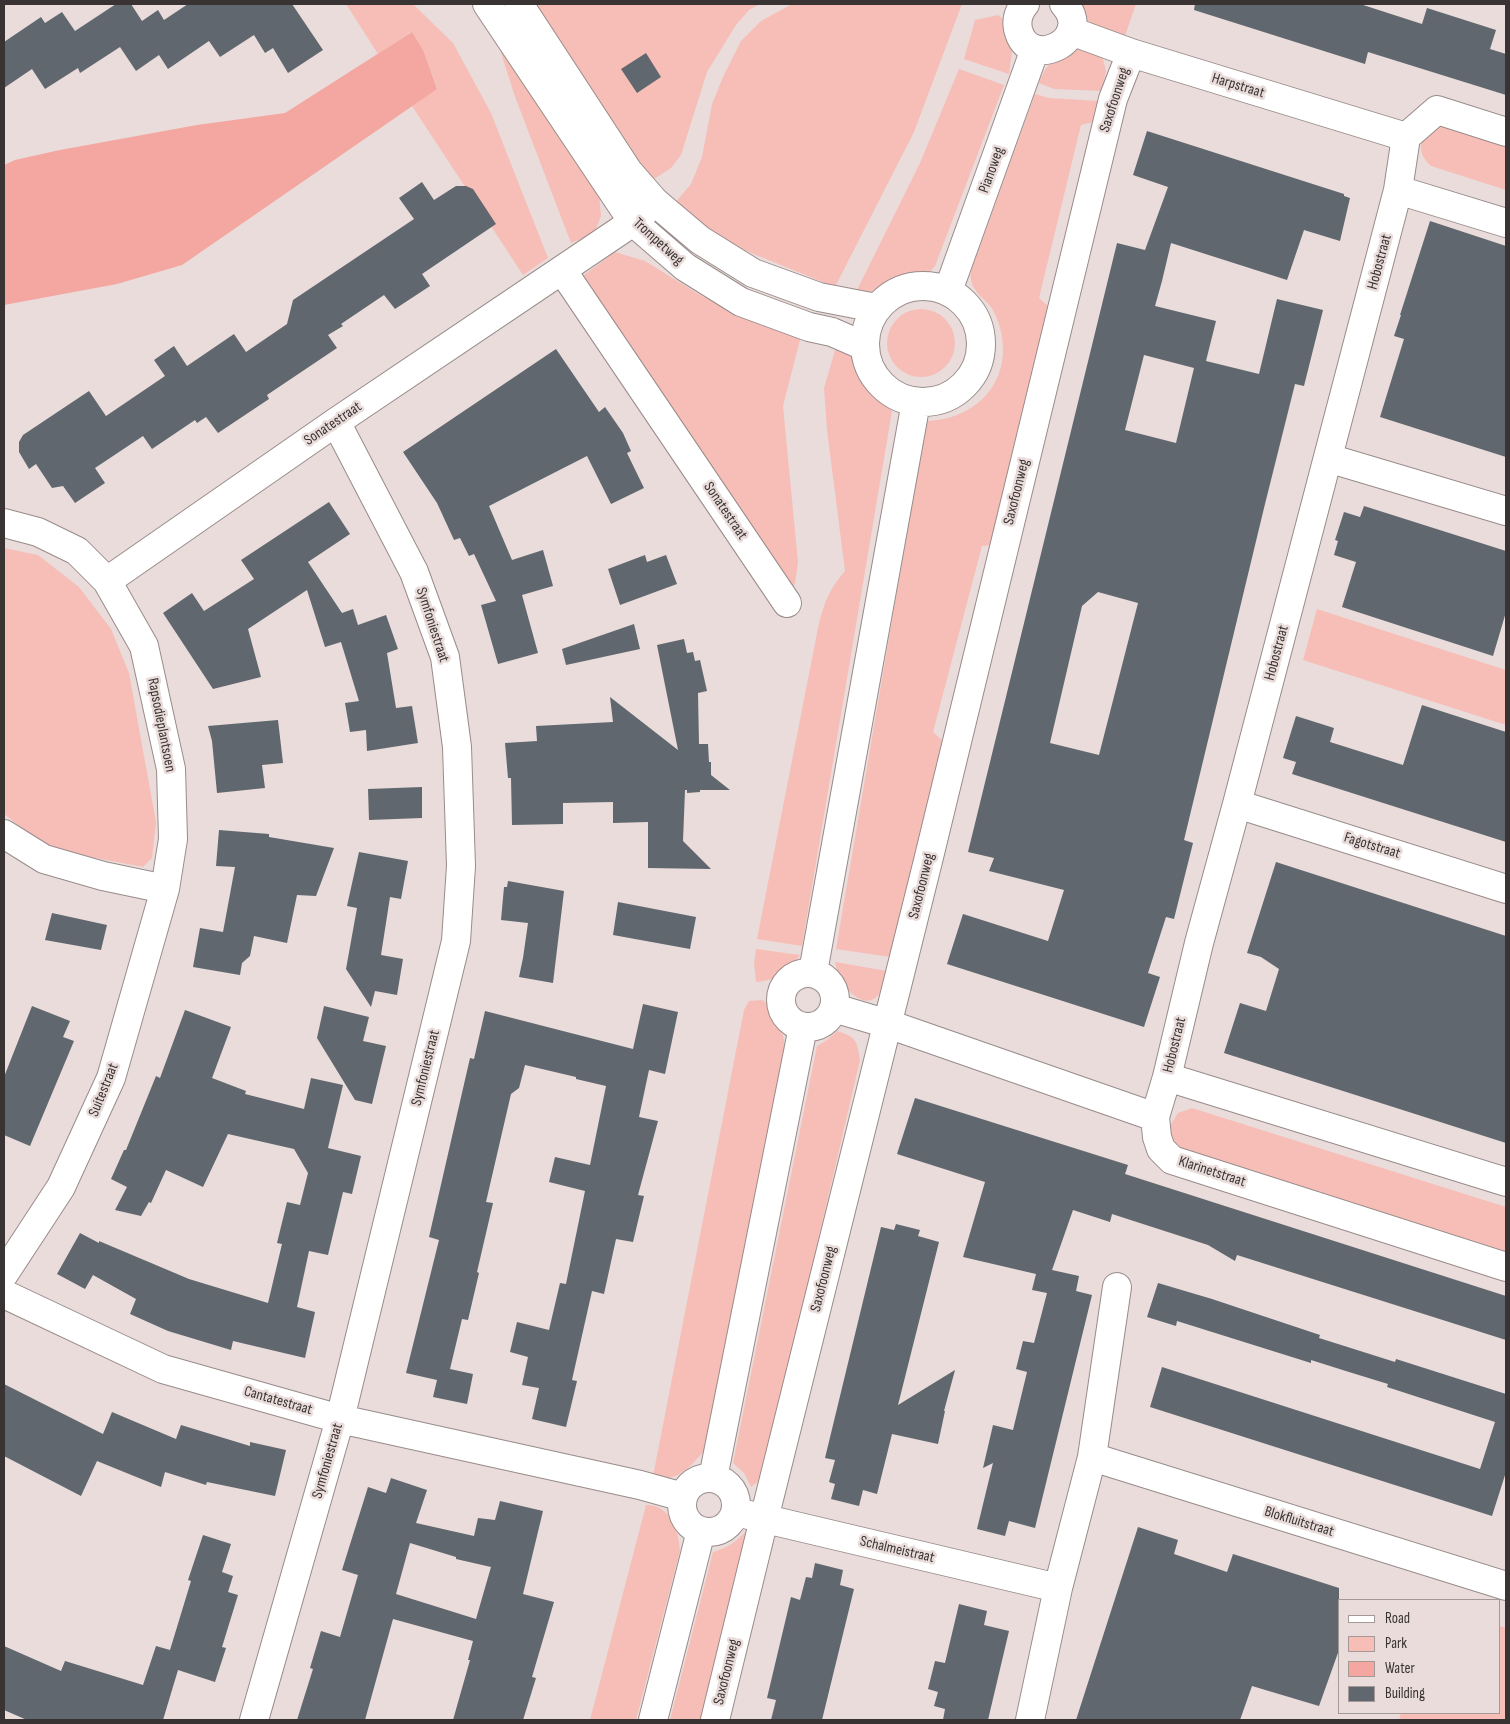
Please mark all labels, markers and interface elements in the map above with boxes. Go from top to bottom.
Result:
street label: Saxofoonweg [1096,65,1134,135]
street label: Harpstraat [1210,69,1266,103]
street label: Pianoweg [975,144,1009,196]
street label: Trompetweg [629,215,687,269]
street label: Hobostraat [1364,232,1396,292]
street label: Sonatestraat [301,398,365,450]
street label: Saxofoonweg [1000,457,1034,527]
street label: Sonatestraat [699,479,751,543]
street label: Symfoniestraat [411,585,453,665]
street label: Hobostraat [1261,623,1293,683]
street label: Rapsodieplantsoen [143,677,179,773]
street label: Fagotstraat [1342,829,1402,863]
street label: Saxofoonweg [905,851,939,921]
street label: Hobostraat [1159,1015,1191,1075]
street label: Symfoniestraat [408,1028,444,1108]
street label: Suitestraat [85,1061,123,1119]
street label: Klarinetstraat [1176,1153,1248,1191]
street label: Saxofoonweg [807,1244,841,1314]
street label: Cantatestraat [242,1383,314,1419]
street label: Symfoniestraat [309,1421,347,1501]
street label: Blokfluitstraat [1262,1503,1336,1541]
street label: Schalmeistraat [858,1533,936,1567]
legend [1338,1599,1500,1714]
text: Road [1385,1609,1410,1628]
text: Park [1385,1634,1407,1653]
street label: Saxofoonweg [710,1637,744,1707]
text: Water [1385,1659,1415,1678]
text: Building [1385,1684,1425,1703]

